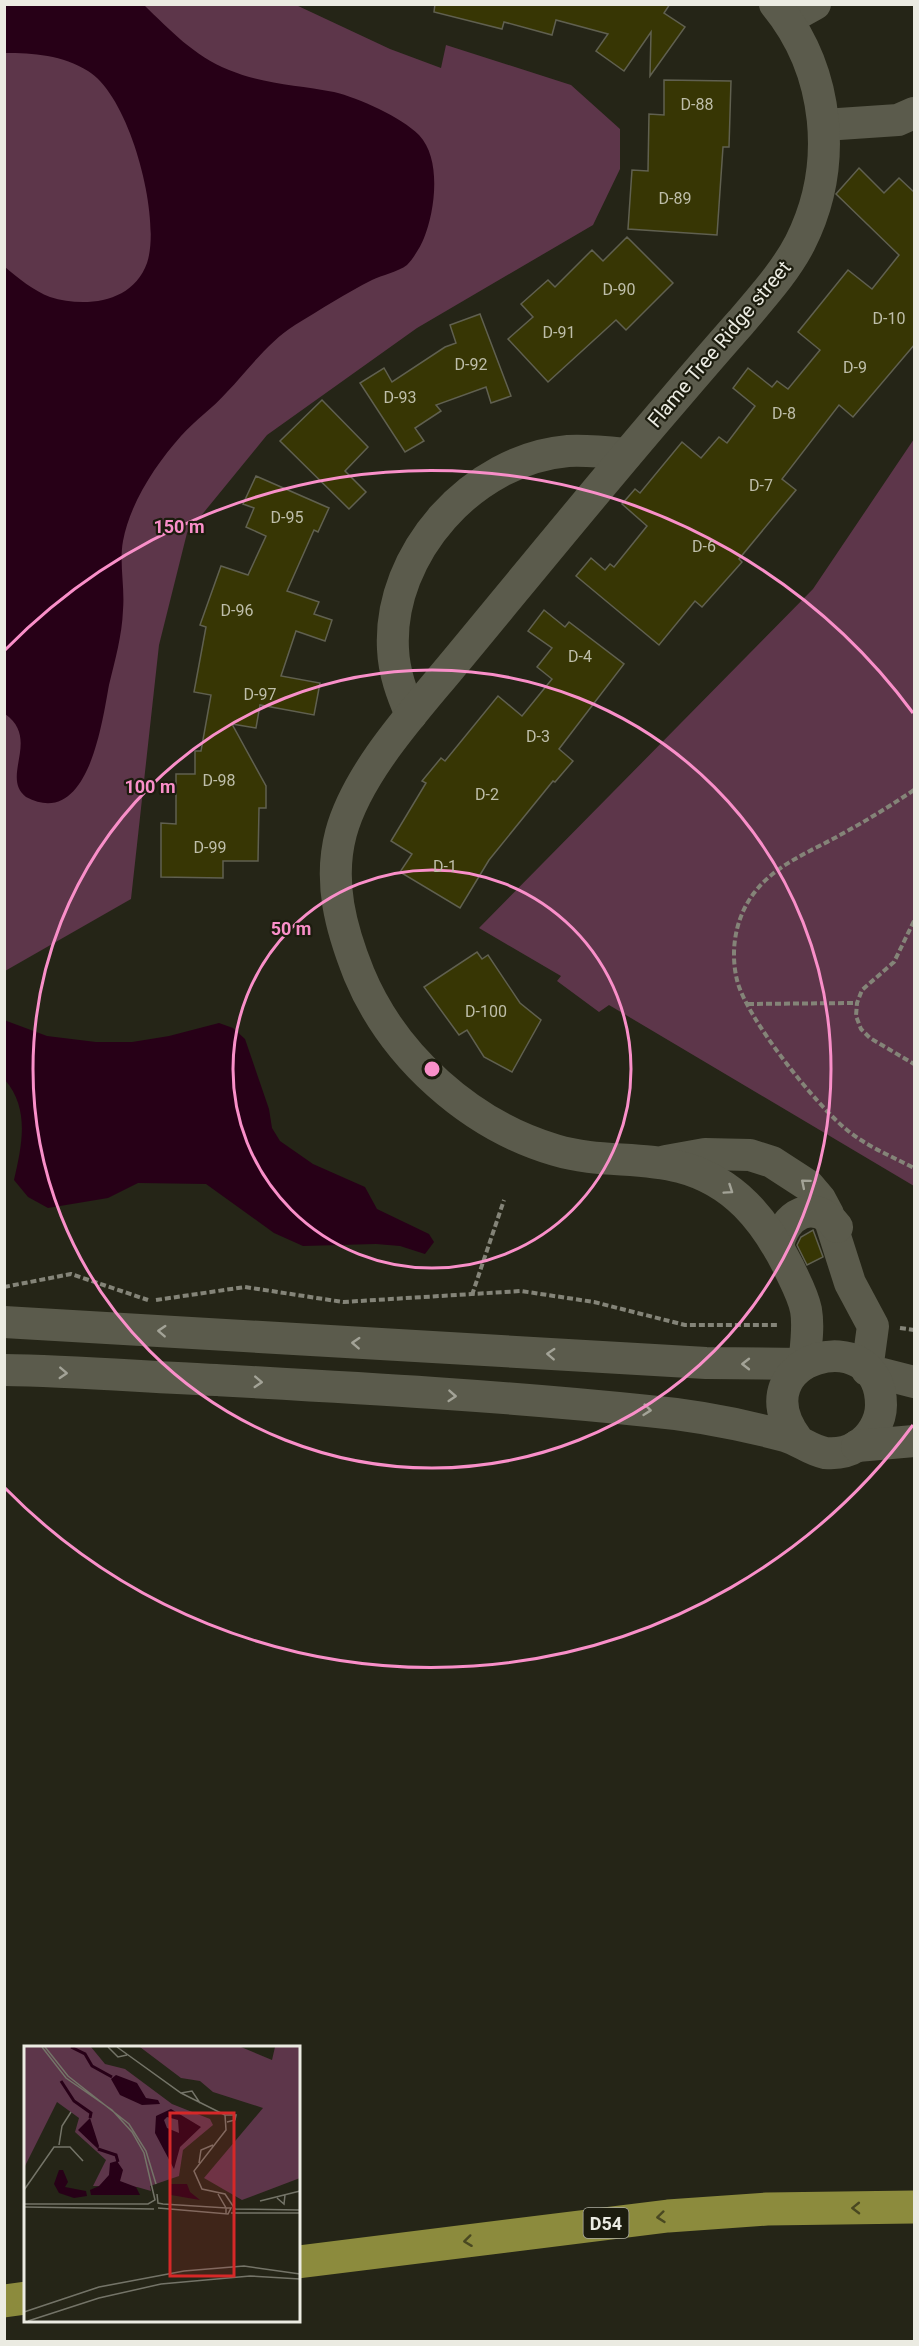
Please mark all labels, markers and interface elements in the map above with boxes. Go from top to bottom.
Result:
house number: D-88 [681,95,713,114]
house number: D-89 [659,189,691,208]
street label: Flame Tree Ridge street [642,256,796,432]
house number: D-90 [603,280,635,299]
house number: D-10 [873,309,905,328]
house number: D-91 [543,323,575,342]
house number: D-92 [455,355,487,374]
house number: D-9 [843,358,867,377]
house number: D-93 [384,388,416,407]
house number: D-8 [772,404,796,423]
house number: D-7 [749,476,773,495]
house number: D-95 [271,508,303,527]
text: 150 m [153,516,205,537]
house number: D-6 [692,537,716,556]
house number: D-96 [221,601,253,620]
house number: D-4 [568,647,592,666]
house number: D-97 [244,685,276,704]
house number: D-3 [526,727,550,746]
house number: D-98 [203,771,235,790]
text: 100 m [124,776,176,797]
house number: D-2 [475,785,499,804]
house number: D-99 [194,838,226,857]
house number: D-1 [433,857,457,876]
text: 50 m [271,918,311,939]
house number: D-100 [465,1002,507,1021]
centre of rings [422,1059,442,1079]
one-way arrow [801,1179,812,1190]
one-way arrow [722,1183,733,1194]
one-way arrow [157,1325,166,1338]
one-way arrow [352,1336,361,1349]
one-way arrow [546,1348,555,1361]
one-way arrow [741,1358,750,1370]
one-way arrow [58,1366,67,1379]
one-way arrow [253,1376,262,1389]
one-way arrow [448,1389,457,1402]
one-way arrow [642,1404,651,1416]
inset map [24,2046,300,2322]
one-way arrow [852,2201,861,2214]
road number: D54 [584,2208,628,2238]
one-way arrow [657,2210,666,2222]
one-way arrow [463,2234,472,2247]

